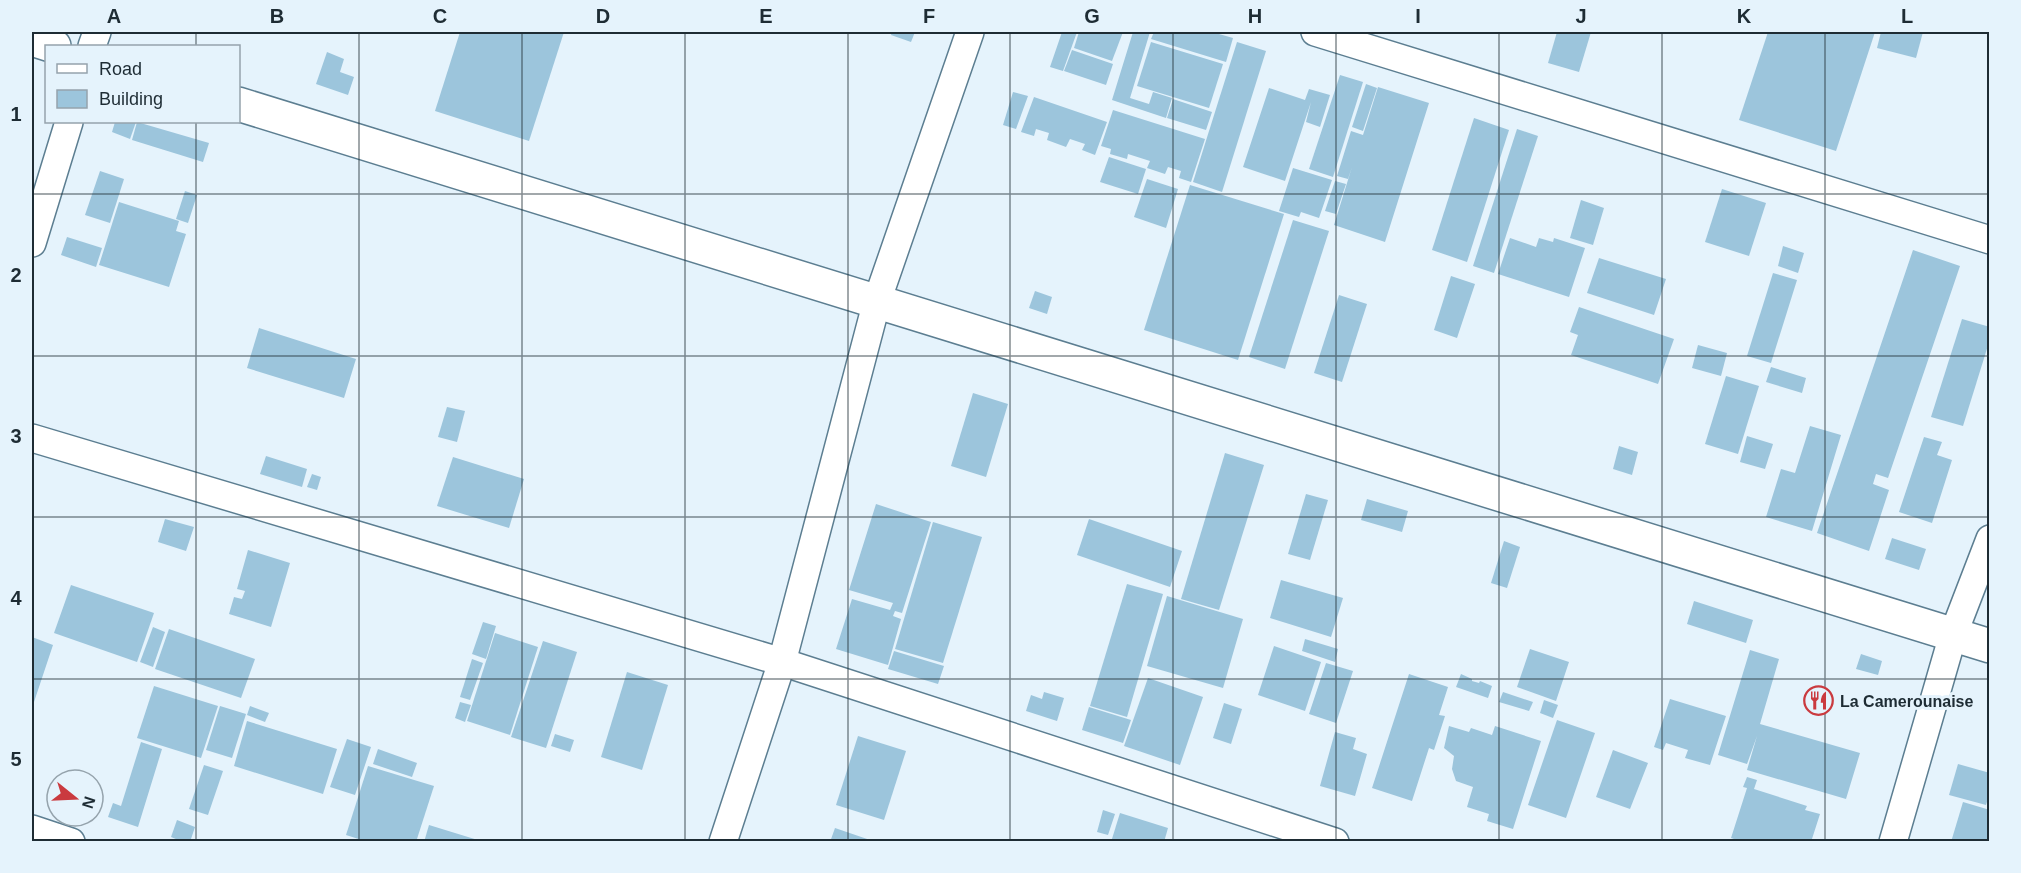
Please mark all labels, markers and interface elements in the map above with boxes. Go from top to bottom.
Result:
text: A [107,5,121,27]
text: B [270,5,284,27]
text: C [433,5,447,27]
text: D [596,5,610,27]
text: E [759,5,773,27]
text: F [923,5,935,27]
text: G [1084,5,1100,27]
text: H [1248,5,1262,27]
text: I [1415,5,1421,27]
text: J [1575,5,1587,27]
text: K [1737,5,1752,27]
text: L [1901,5,1913,27]
legend [45,45,240,123]
text: Road [99,59,142,79]
text: Building [99,89,163,109]
text: 1 [10,103,22,125]
text: 2 [10,264,22,286]
text: 3 [10,425,22,447]
text: 4 [10,587,22,609]
restaurant icon: La Camerounaise [1803,685,1835,717]
place label: La Camerounaise [1840,693,1973,710]
text: 5 [10,748,22,770]
north arrow [45,768,105,828]
text: N [79,794,99,811]

